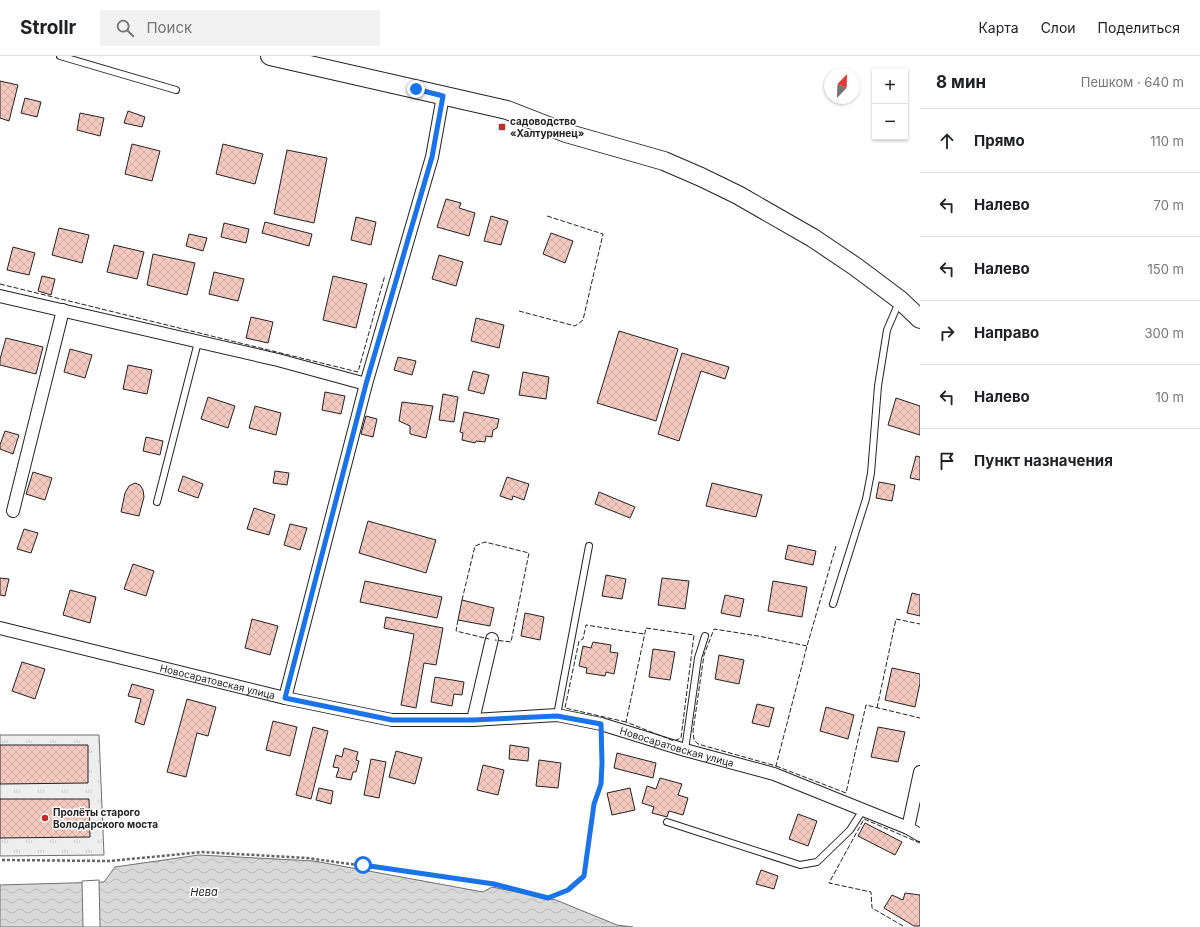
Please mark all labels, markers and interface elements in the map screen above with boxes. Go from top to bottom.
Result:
search box [100,10,380,46]
text: Strollr [20,16,76,39]
icon: search [114,17,136,39]
text: Поиск [146,18,192,37]
text: Карта [978,19,1019,36]
text: Слои [1041,19,1076,36]
text: Поделиться [1098,19,1180,36]
north arrow [824,68,860,104]
map controls [872,68,908,140]
button: + [872,68,908,104]
text: 8 мин [936,72,986,92]
text: Пешком · 640 m [1081,74,1184,90]
route end [407,80,425,98]
button: − [872,104,908,140]
place label: садоводство «Халтуринец» [510,115,585,140]
marker: садоводство «Халтуринец» [497,122,507,132]
icon: ahead [936,130,958,152]
text: Прямо [974,131,1025,150]
text: 110 m [1150,133,1184,149]
icon: left [936,194,958,216]
text: Налево [974,195,1030,214]
text: 70 m [1154,197,1184,213]
icon: left [936,258,958,280]
text: Налево [974,259,1030,278]
text: 150 m [1148,261,1184,277]
icon: right [936,322,958,344]
text: Направо [974,323,1039,342]
text: 300 m [1145,325,1184,341]
icon: left [936,386,958,408]
text: Налево [974,387,1030,406]
text: 10 m [1155,389,1184,405]
icon: arrive [936,450,958,472]
text: Пункт назначения [974,451,1113,470]
street label: Новосаратовская улица [159,662,276,701]
street label: Новосаратовская улица [618,724,735,769]
place label: Пролёты старого Володарского моста [53,806,158,830]
marker: Пролёты старого Володарского моста [40,813,50,823]
route start [354,856,372,874]
water label: Нева [190,885,218,899]

